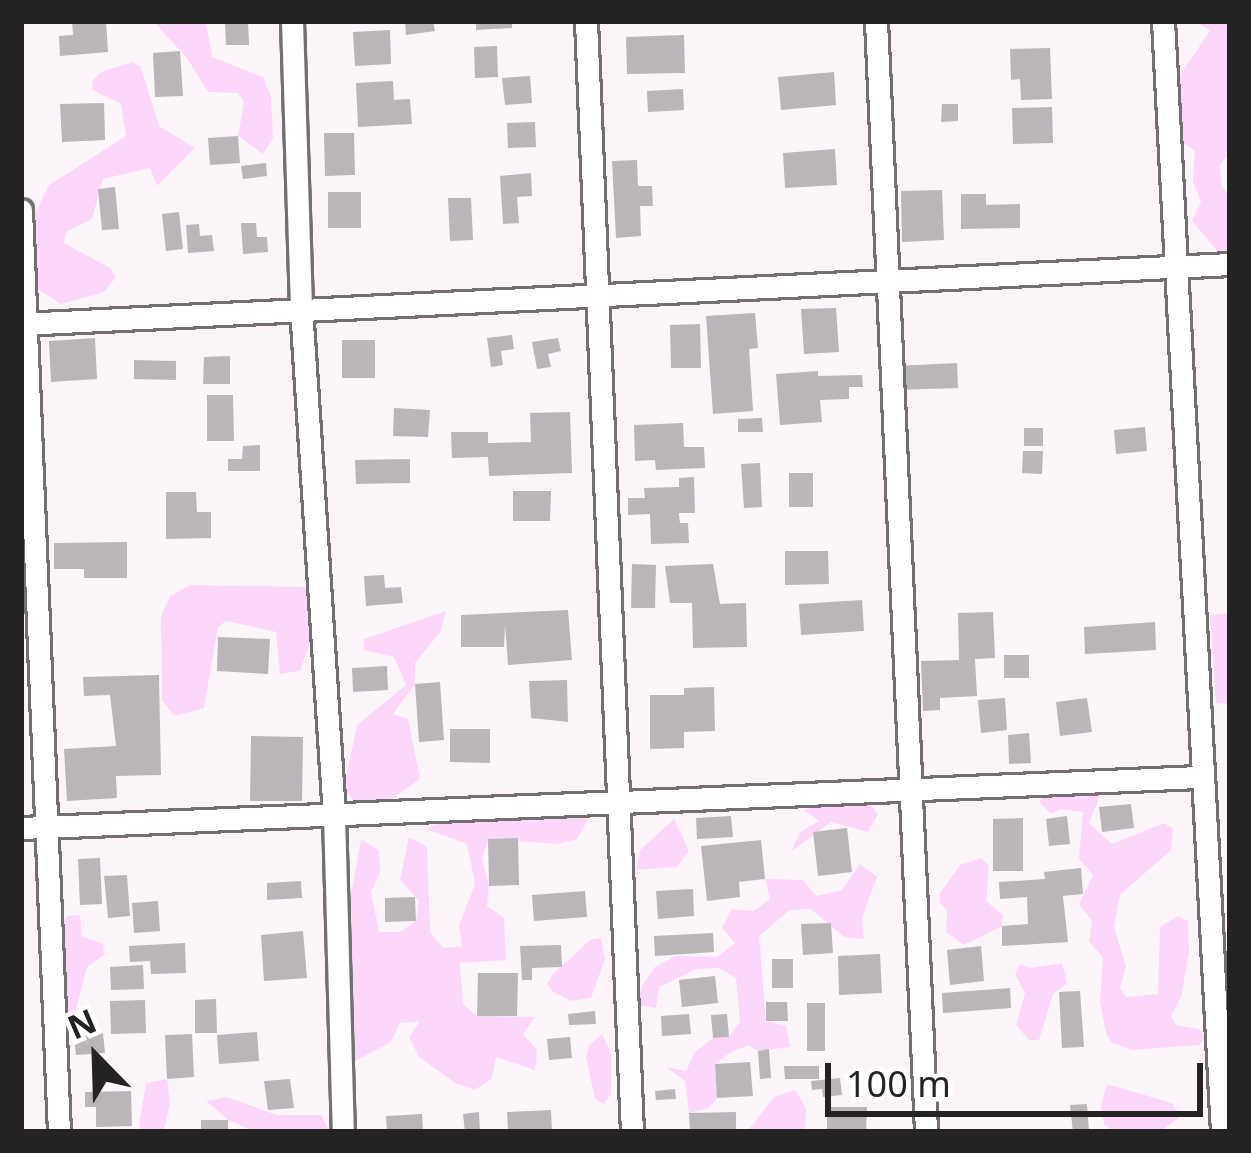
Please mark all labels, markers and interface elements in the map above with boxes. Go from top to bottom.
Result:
north arrow [36,997,156,1117]
text: N [61,997,103,1049]
scale bar [831,1039,1209,1113]
text: 100 m [846,1059,951,1108]

